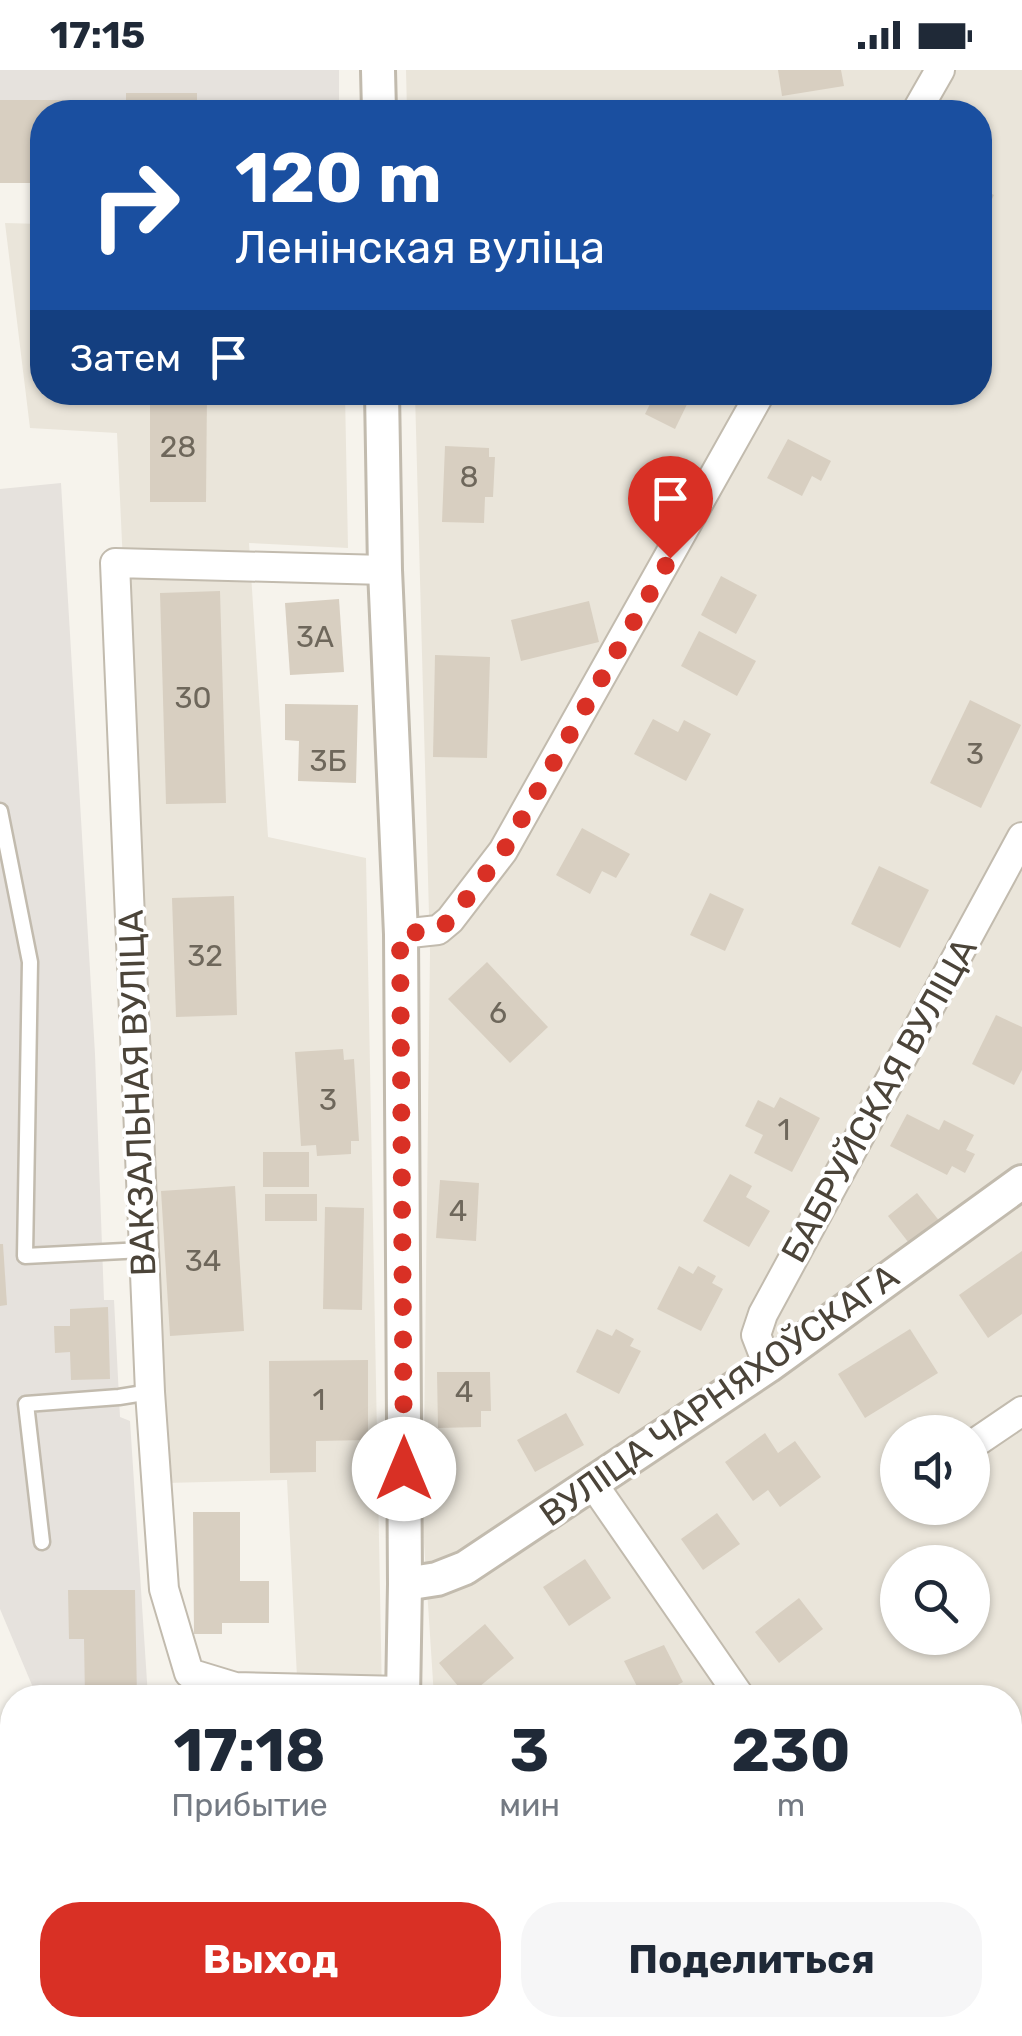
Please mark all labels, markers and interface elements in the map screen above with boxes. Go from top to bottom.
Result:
text: 17:15 [50,12,145,58]
text: 120 m [235,137,442,220]
icon: right [70,140,200,270]
text: Ленінская вуліца [235,221,605,274]
icon: arrive [201,330,256,385]
text: Затем [70,335,181,381]
house number: 28 [160,429,196,465]
pin [628,456,713,559]
house number: 8 [459,459,479,495]
icon: arrive [643,471,698,526]
house number: 3А [296,619,334,655]
house number: 30 [174,680,212,716]
house number: 3 [966,736,984,772]
house number: 3Б [309,743,347,779]
street label: ВАКЗАЛЬНАЯ ВУЛІЦА [110,909,164,1277]
street label: БАБРУЙСКАЯ ВУЛІЦА [772,930,986,1270]
house number: 32 [187,938,223,974]
house number: 6 [489,995,507,1031]
house number: 3 [319,1082,337,1118]
house number: 1 [778,1112,790,1148]
house number: 4 [449,1193,467,1229]
house number: 34 [185,1243,221,1279]
street label: ВУЛІЦА ЧАРНЯХОЎСКАГА [531,1255,907,1535]
house number: 4 [455,1374,473,1410]
house number: 1 [313,1382,325,1418]
map controls [880,1415,990,1655]
button: sound [880,1415,990,1525]
position arrow [352,1417,456,1521]
button: search [880,1545,990,1655]
text: 17:18 [173,1715,326,1786]
text: 3 [510,1715,549,1786]
text: 230 [731,1715,851,1786]
text: Прибытие [171,1786,328,1824]
text: мин [499,1786,560,1824]
text: m [777,1786,805,1824]
button: Выход [40,1902,501,2017]
button: Поделиться [521,1902,982,2017]

